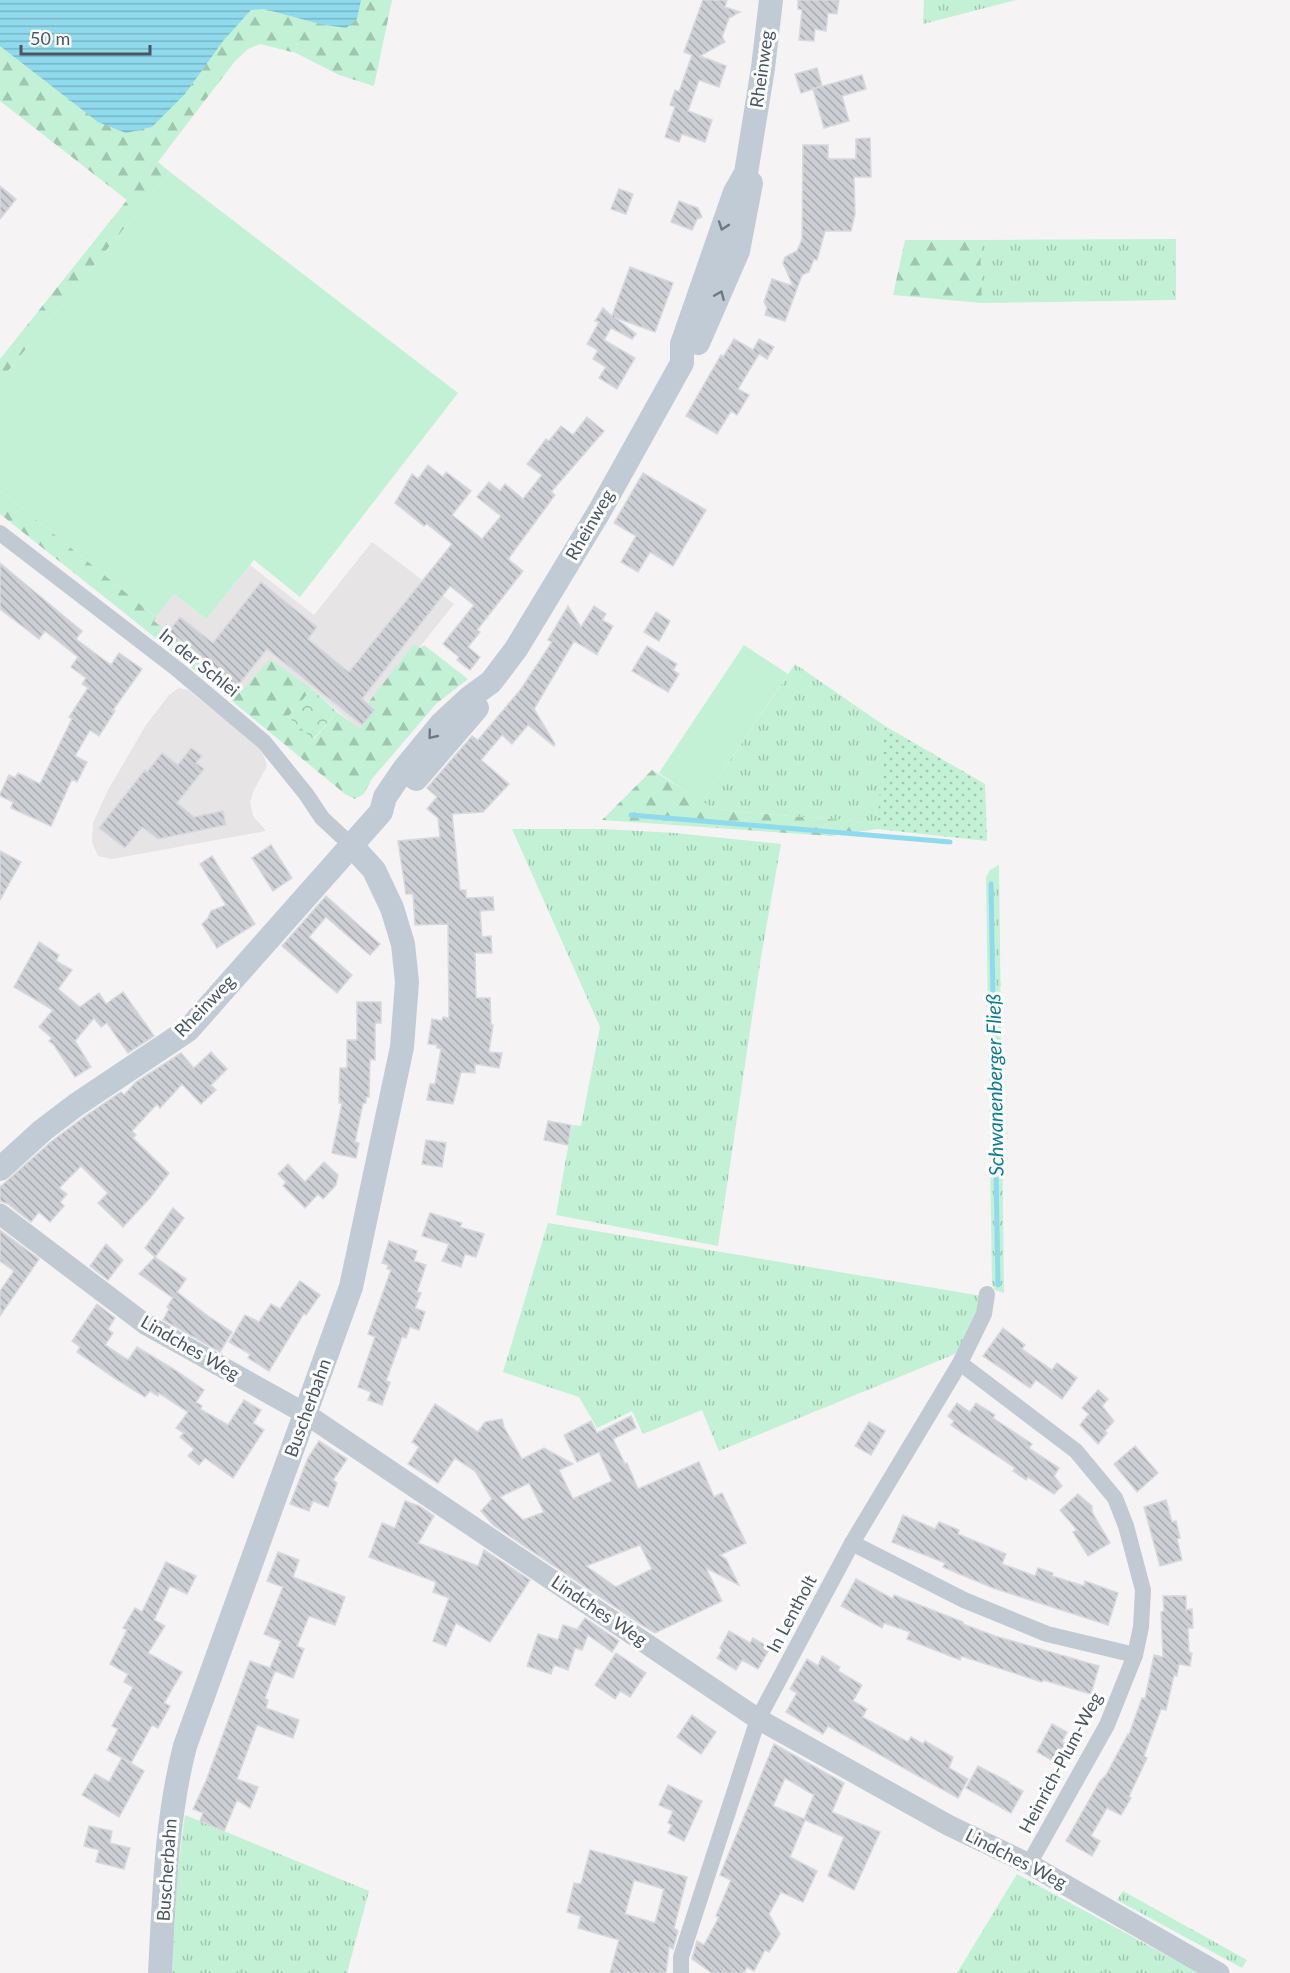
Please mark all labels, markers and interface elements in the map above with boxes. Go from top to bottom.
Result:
scale bar [21,18,150,56]
text: 50 m [30,27,70,49]
street label: Rheinweg [745,29,777,109]
one-way arrow [718,220,731,231]
one-way arrow [712,290,724,301]
street label: Rheinweg [560,485,618,564]
street label: In der Schlei [155,623,244,701]
one-way arrow [428,728,439,739]
street label: Rheinweg [169,970,239,1041]
water label: Schwanenberger Fließ [980,994,1008,1176]
street label: Lindches Weg [137,1310,244,1384]
street label: Buscherbahn [279,1355,335,1460]
street label: Lindches Weg [548,1570,652,1650]
street label: In Lentholt [761,1570,821,1656]
street label: Heinrich-Plum-Weg [1014,1688,1107,1837]
street label: Buscherbahn [151,1818,181,1922]
street label: Lindches Weg [962,1823,1071,1893]

